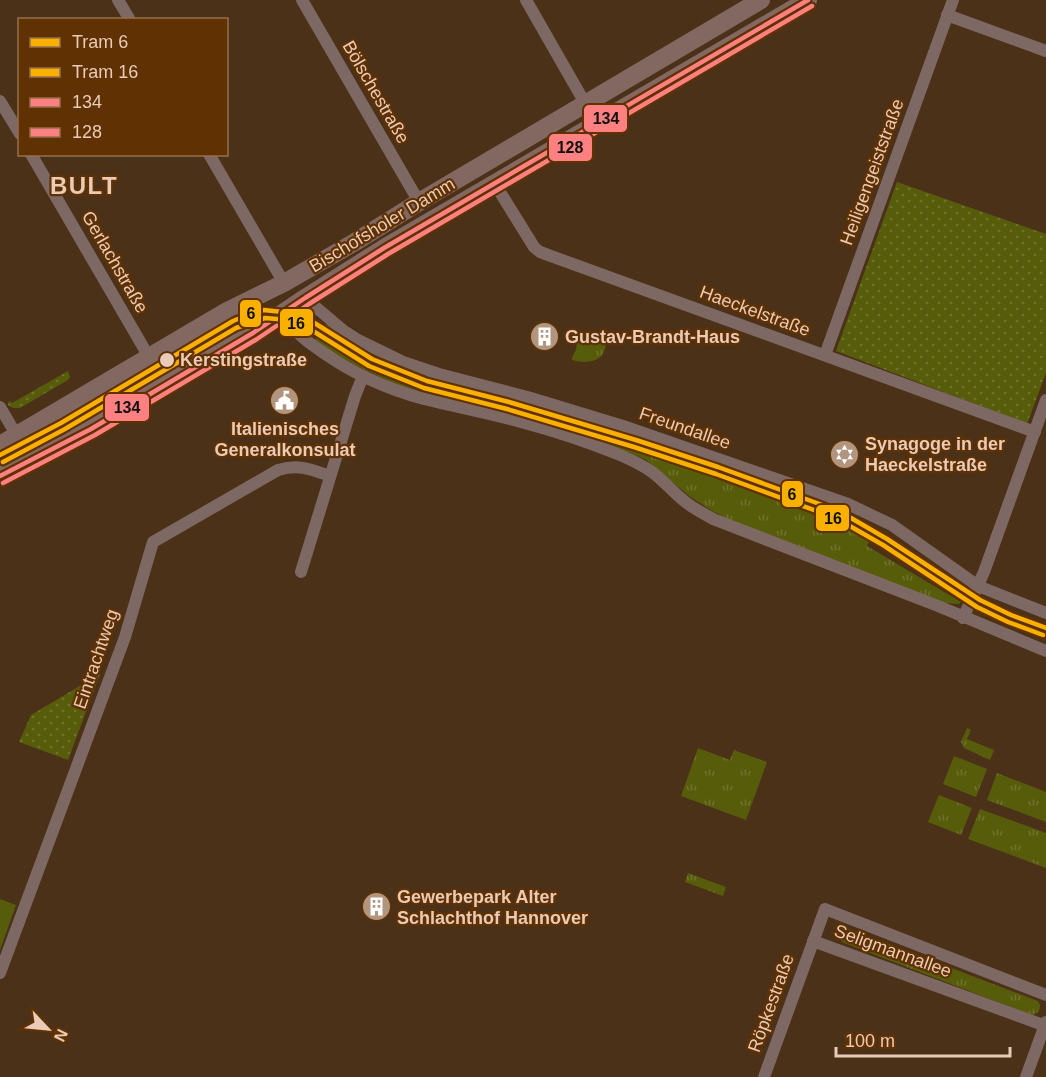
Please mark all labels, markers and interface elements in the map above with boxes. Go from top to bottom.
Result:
legend [18,18,228,156]
text: Tram 6 [72,32,128,52]
street label: Bölschestraße [339,37,413,147]
text: Tram 16 [72,62,138,82]
text: 134 [72,92,102,112]
street label: Heiligengeiststraße [836,96,908,248]
line badge: 134 [583,104,628,133]
text: 134 [593,110,619,127]
text: 128 [72,122,102,142]
line badge: 128 [548,133,593,162]
text: 128 [557,139,583,156]
district label: BULT [50,172,118,199]
street label: Bischofsholer Damm [306,174,458,276]
street label: Gerlachstraße [78,208,152,316]
street label: Haeckelstraße [697,282,813,340]
line badge: 6 [239,299,262,328]
text: 6 [247,305,256,322]
line badge: 16 [279,308,314,337]
text: 16 [287,315,305,332]
building icon: Gustav-Brandt-Haus [528,321,560,353]
place label: Gustav-Brandt-Haus [565,327,740,347]
place label: Kerstingstraße [180,350,307,370]
marker: Kerstingstraße [158,351,176,369]
public building icon: Italienisches Generalkonsulat [269,384,301,416]
line badge: 134 [104,393,150,422]
text: 134 [114,399,140,416]
street label: Freundallee [637,403,733,453]
place label: Italienisches Generalkonsulat [214,419,356,460]
place label: Synagoge in der Haeckelstraße [865,434,1005,475]
synagogue icon: Synagoge in der Haeckelstraße [828,438,860,470]
line badge: 6 [781,480,804,508]
text: 6 [788,486,797,503]
line badge: 16 [815,504,850,532]
text: 16 [824,510,842,527]
street label: Eintrachtweg [70,607,122,711]
place label: Gewerbepark Alter Schlachthof Hannover [397,887,588,928]
building icon: Gewerbepark Alter Schlachthof Hannover [360,891,392,923]
street label: Seligmannallee [832,921,954,981]
street label: Röpkestraße [744,951,798,1055]
north arrow [18,999,78,1059]
scale bar [836,1020,1010,1058]
text: N [51,1026,71,1044]
text: 100 m [845,1031,895,1051]

